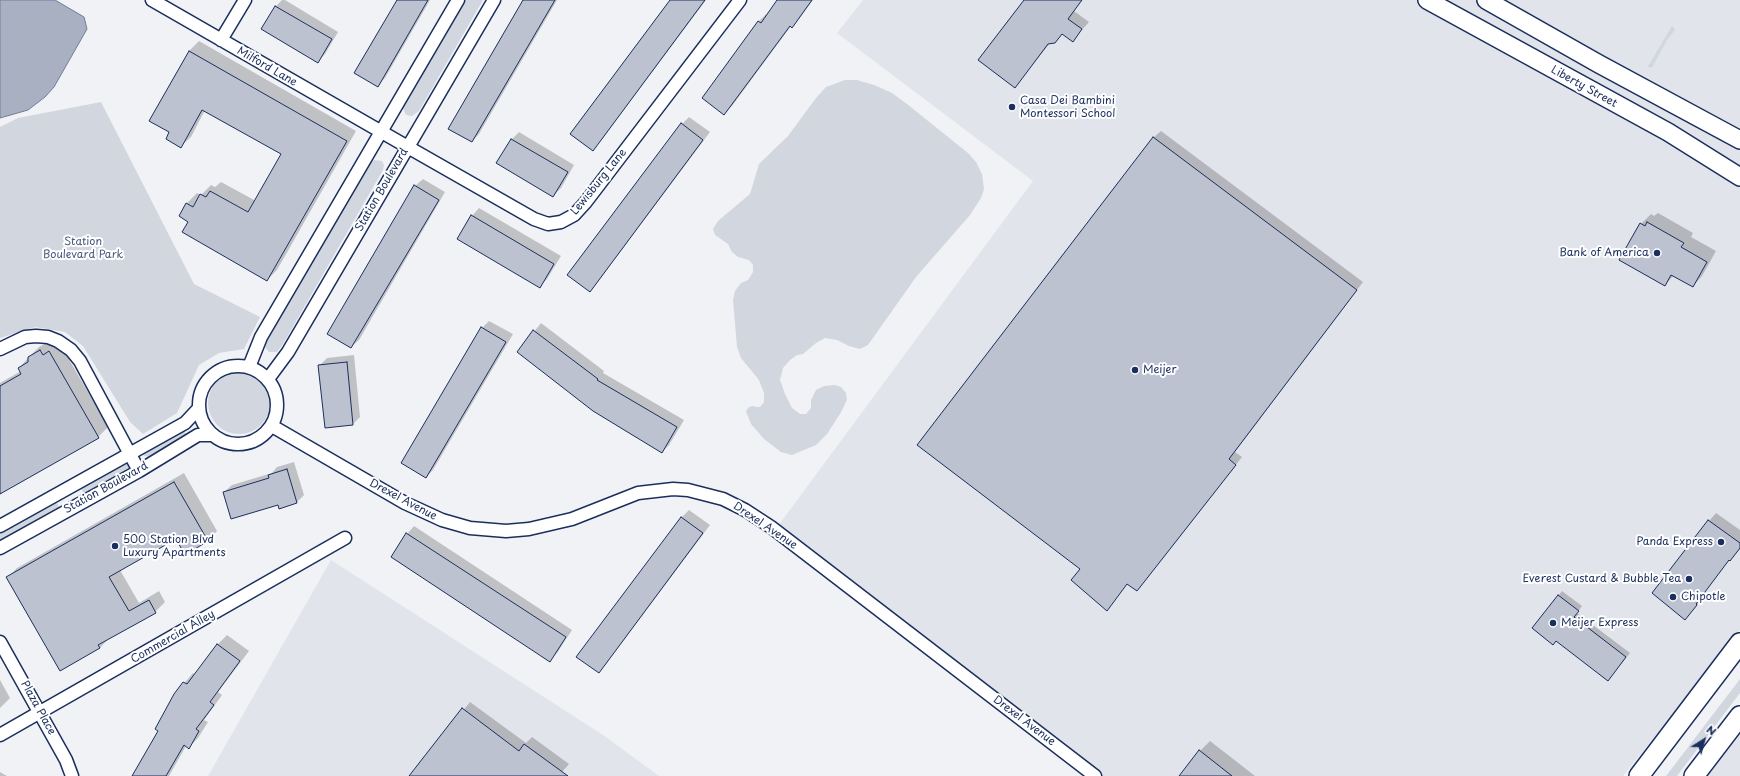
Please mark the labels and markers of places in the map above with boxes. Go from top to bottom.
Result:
place label: Casa Dei Bambini Montessori School [1020,94,1115,120]
marker: Casa Dei Bambini Montessori School [1007,102,1017,112]
place label: Bank of America [1559,246,1649,260]
marker: Bank of America [1652,248,1662,258]
place label: Meijer [1143,363,1177,377]
marker: Meijer [1130,365,1140,375]
place label: 500 Station Blvd Luxury Apartments [123,533,226,559]
place label: Panda Express [1636,535,1713,549]
marker: Panda Express [1716,537,1726,547]
marker: 500 Station Blvd Luxury Apartments [110,541,120,551]
place label: Everest Custard & Bubble Tea [1522,572,1681,586]
marker: Everest Custard & Bubble Tea [1684,574,1694,584]
place label: Chipotle [1681,590,1726,604]
marker: Chipotle [1668,592,1678,602]
place label: Meijer Express [1561,616,1638,630]
marker: Meijer Express [1548,618,1558,628]

